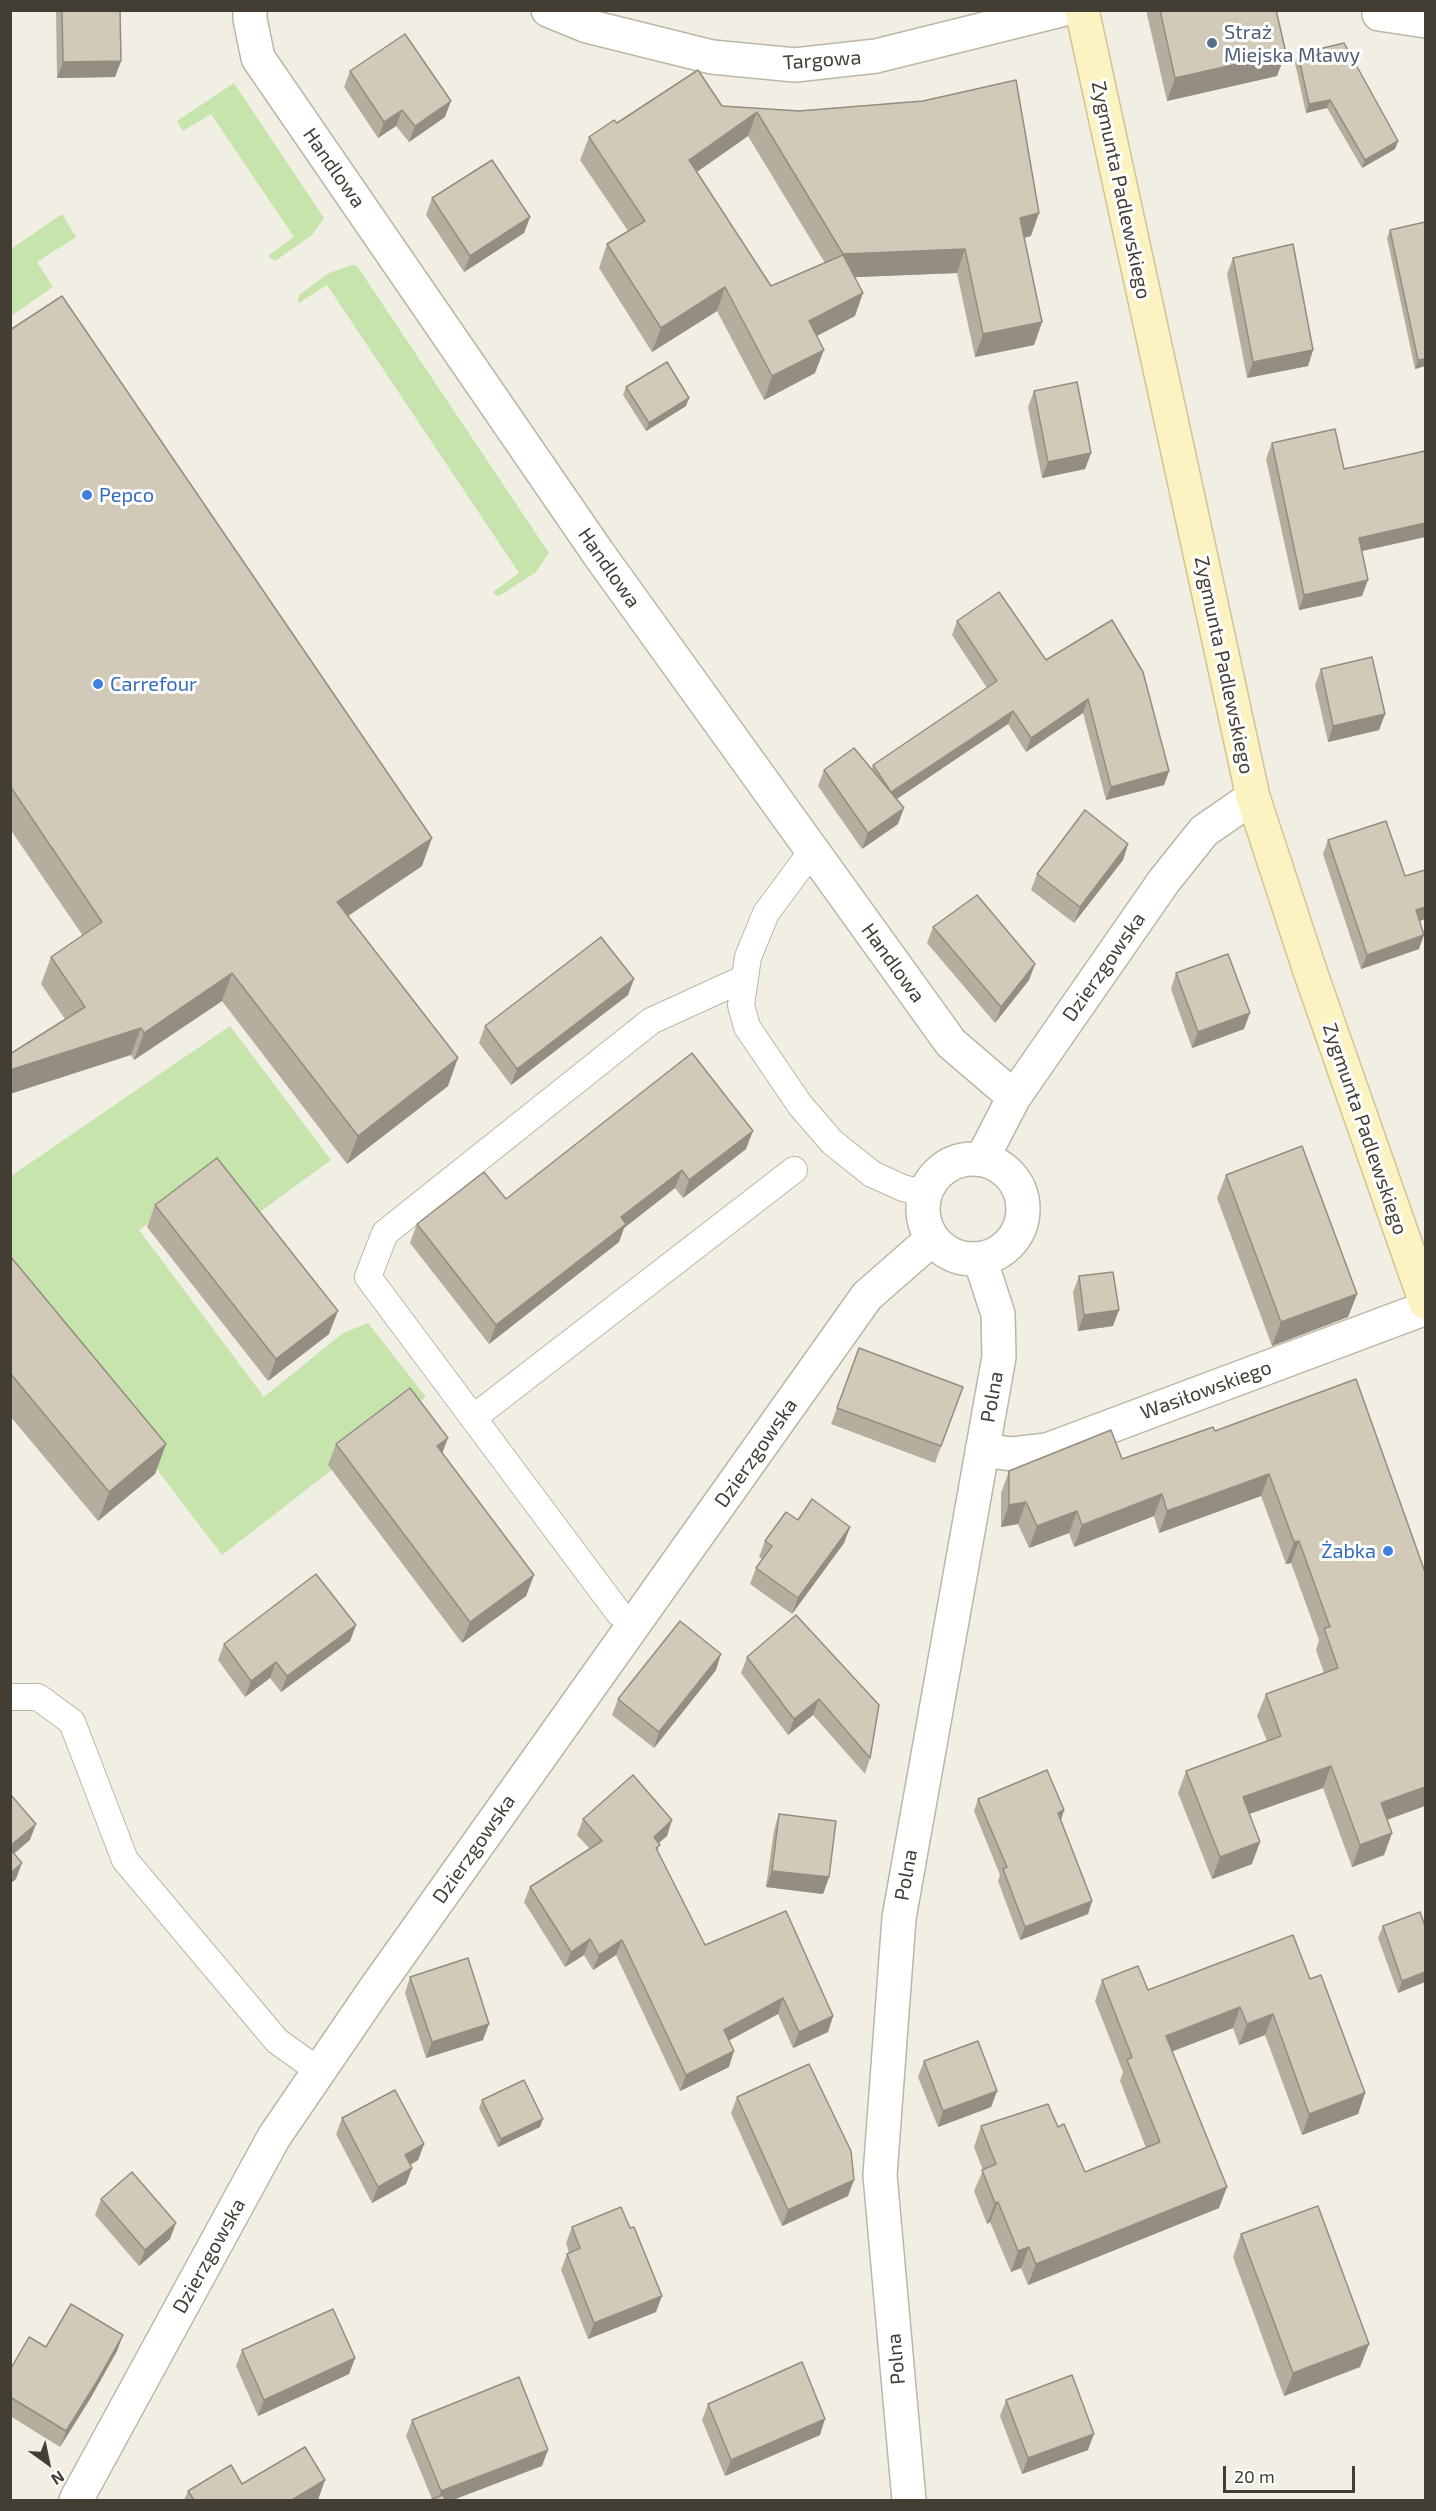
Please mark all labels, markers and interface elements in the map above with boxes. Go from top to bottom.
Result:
place label: Straż Miejska Mławy [1224,20,1360,67]
marker: Straż Miejska Mławy [1205,36,1219,50]
street label: Targowa [782,45,862,75]
street label: Zygmunta Padlewskiego [1086,79,1156,301]
street label: Handlowa [298,123,370,213]
place label: Pepco [99,483,154,507]
marker: Pepco [80,488,94,502]
street label: Handlowa [573,523,645,613]
street label: Zygmunta Padlewskiego [1189,554,1259,776]
place label: Carrefour [110,672,197,696]
marker: Carrefour [91,677,105,691]
street label: Dzierzgowska [1058,908,1150,1026]
street label: Handlowa [856,919,930,1007]
street label: Zygmunta Padlewskiego [1317,1020,1413,1238]
street label: Wasiłowskiego [1137,1355,1275,1425]
street label: Polna [976,1370,1008,1424]
street label: Dzierzgowska [710,1394,802,1512]
place label: Żabka [1321,1539,1376,1563]
marker: Żabka [1381,1544,1395,1558]
street label: Dzierzgowska [428,1790,520,1908]
street label: Polna [890,1848,922,1902]
street label: Dzierzgowska [168,2194,250,2318]
street label: Polna [882,2332,910,2386]
north arrow [18,2433,78,2493]
scale bar [1226,2454,1358,2492]
text: 20 m [1234,2465,1275,2487]
text: N [48,2467,68,2490]

